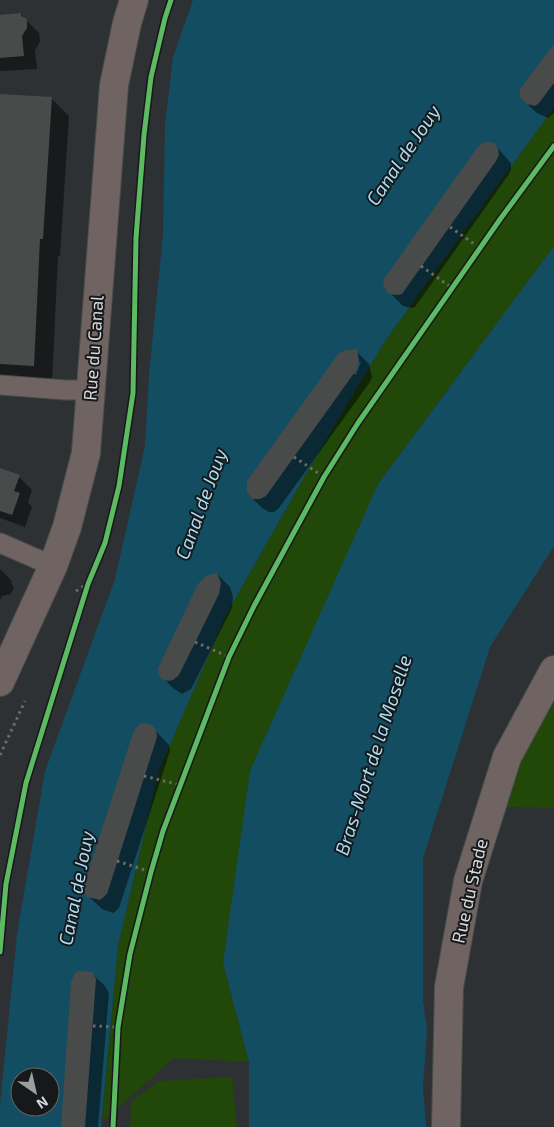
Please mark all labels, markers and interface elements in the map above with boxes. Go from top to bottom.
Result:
water label: Canal de Jouy [361,100,445,210]
street label: Rue du Canal [78,294,108,401]
water label: Canal de Jouy [170,445,232,563]
water label: Bras-Mort de la Moselle [329,652,416,858]
water label: Canal de Jouy [53,829,99,947]
street label: Rue du Stade [446,836,492,945]
north arrow [10,1067,60,1117]
text: N [34,1093,51,1113]

